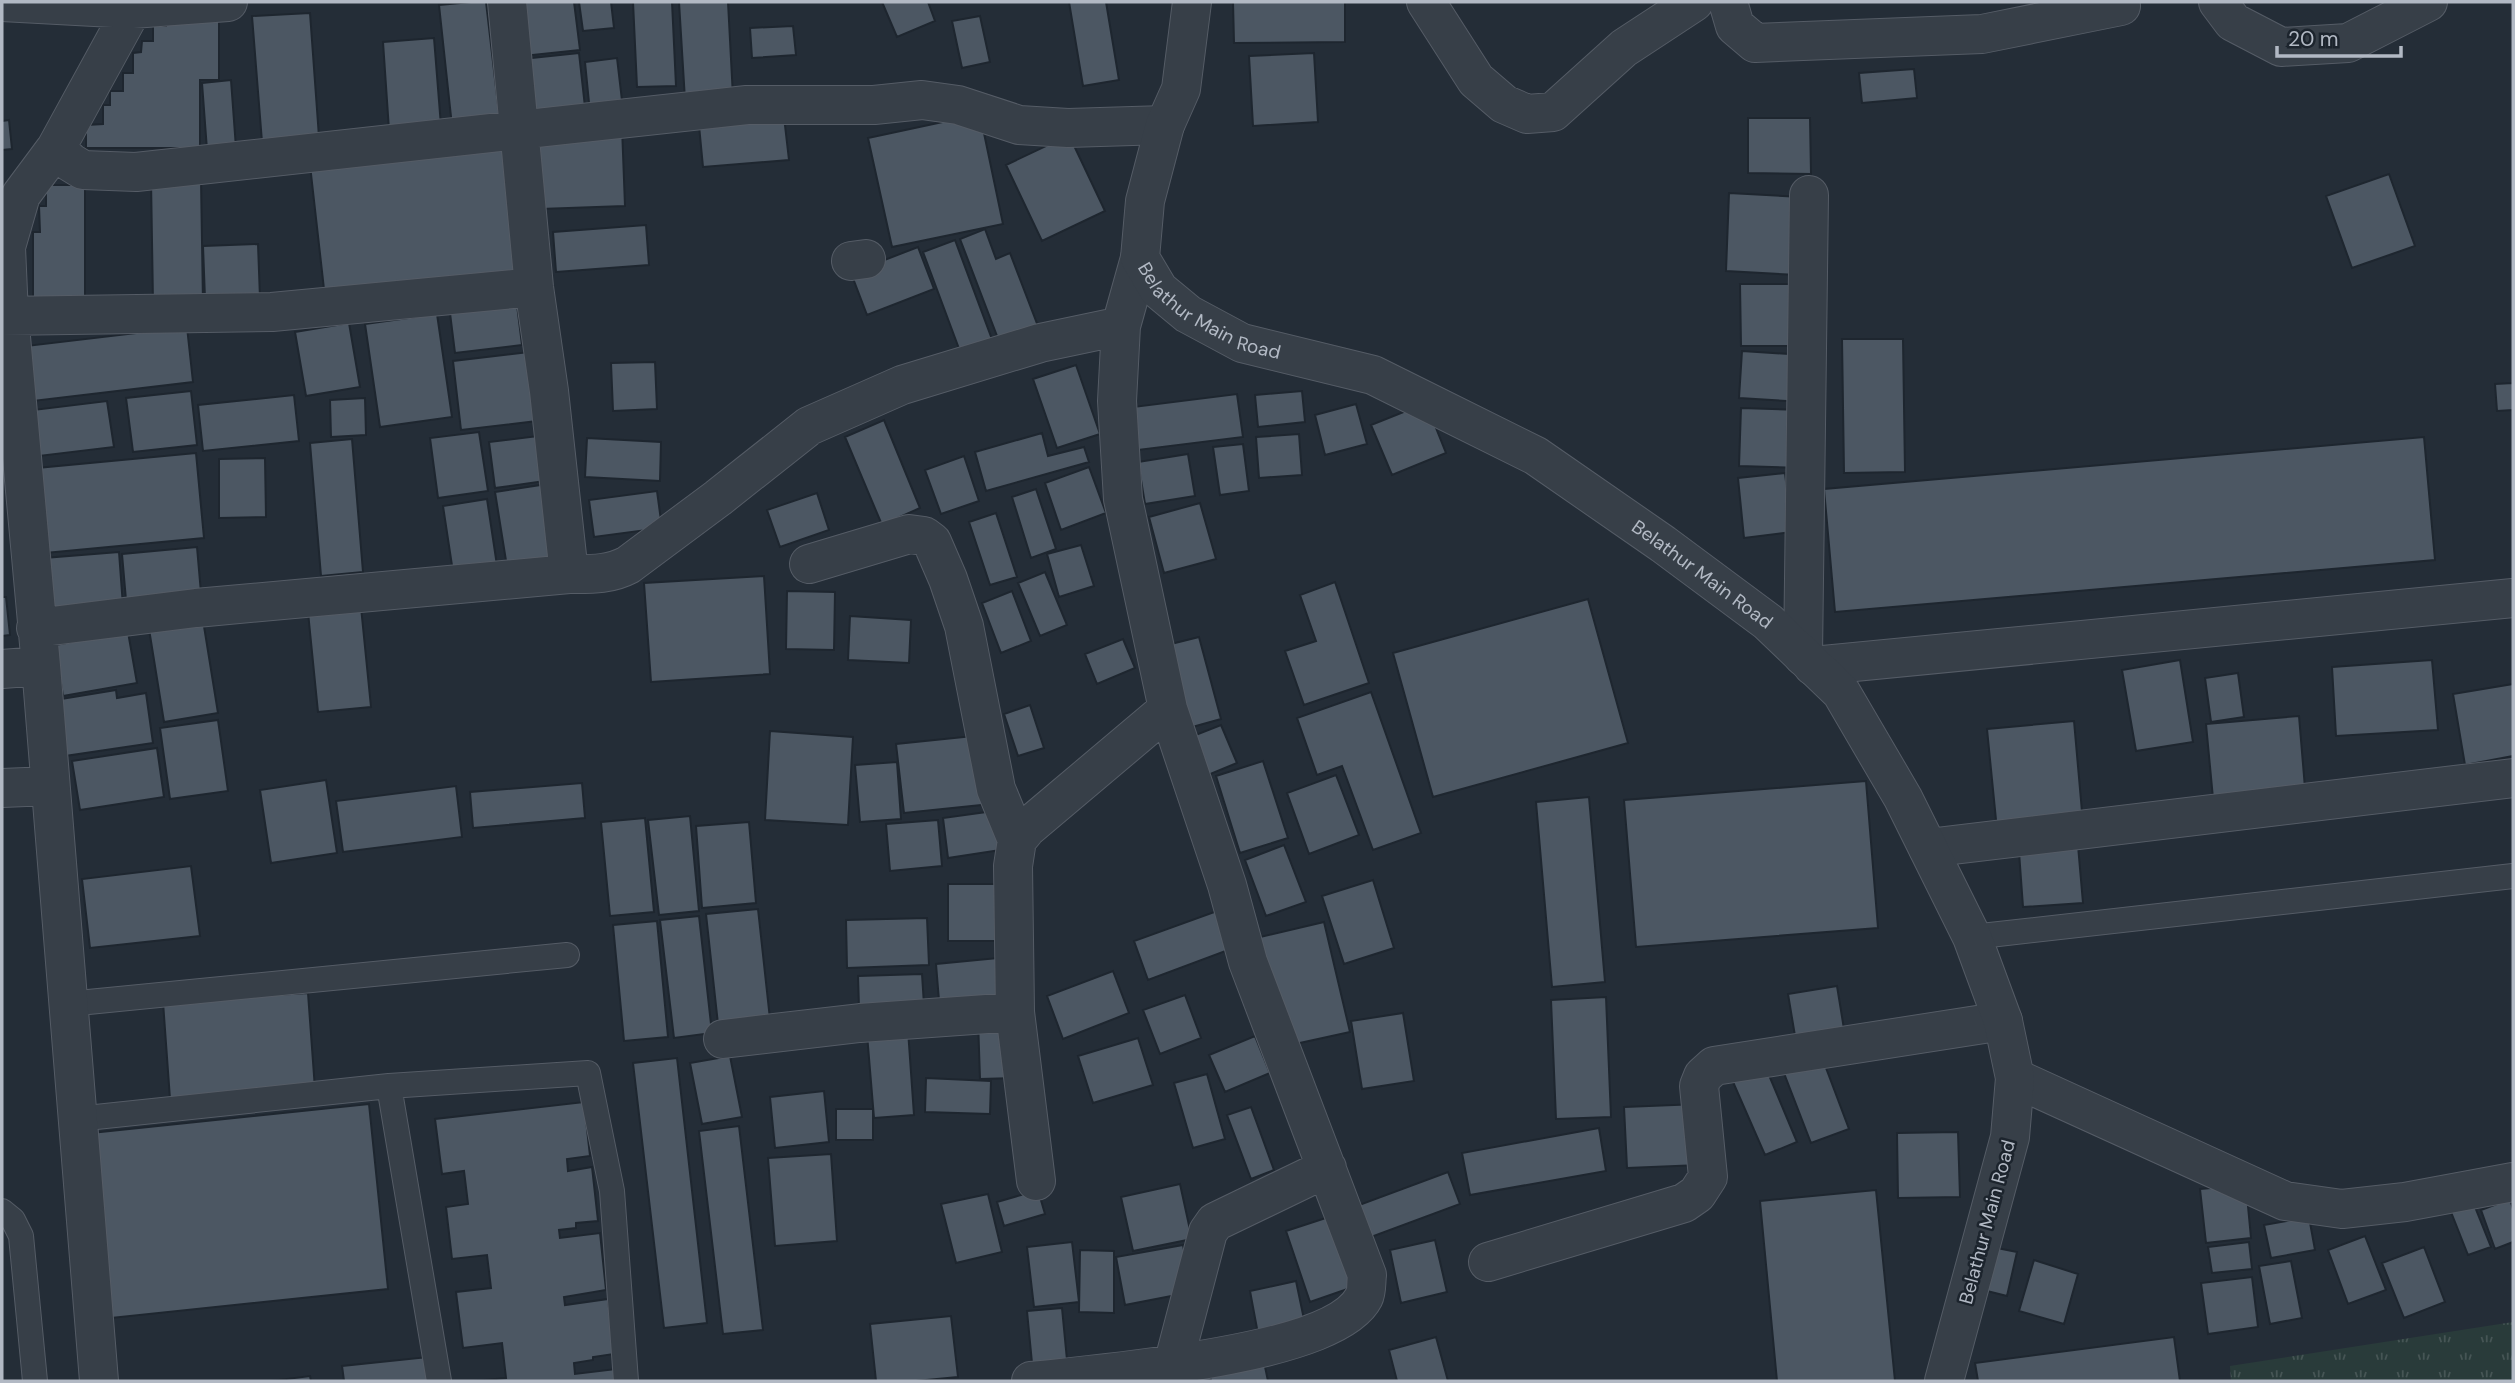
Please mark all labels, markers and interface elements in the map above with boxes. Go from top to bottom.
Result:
scale bar [2277,14,2401,58]
text: 20 m [2288,25,2339,53]
street label: Belathur Main Road [1133,257,1283,365]
street label: Belathur Main Road [1627,514,1778,634]
street label: Belathur Main Road [1953,1137,2021,1307]

